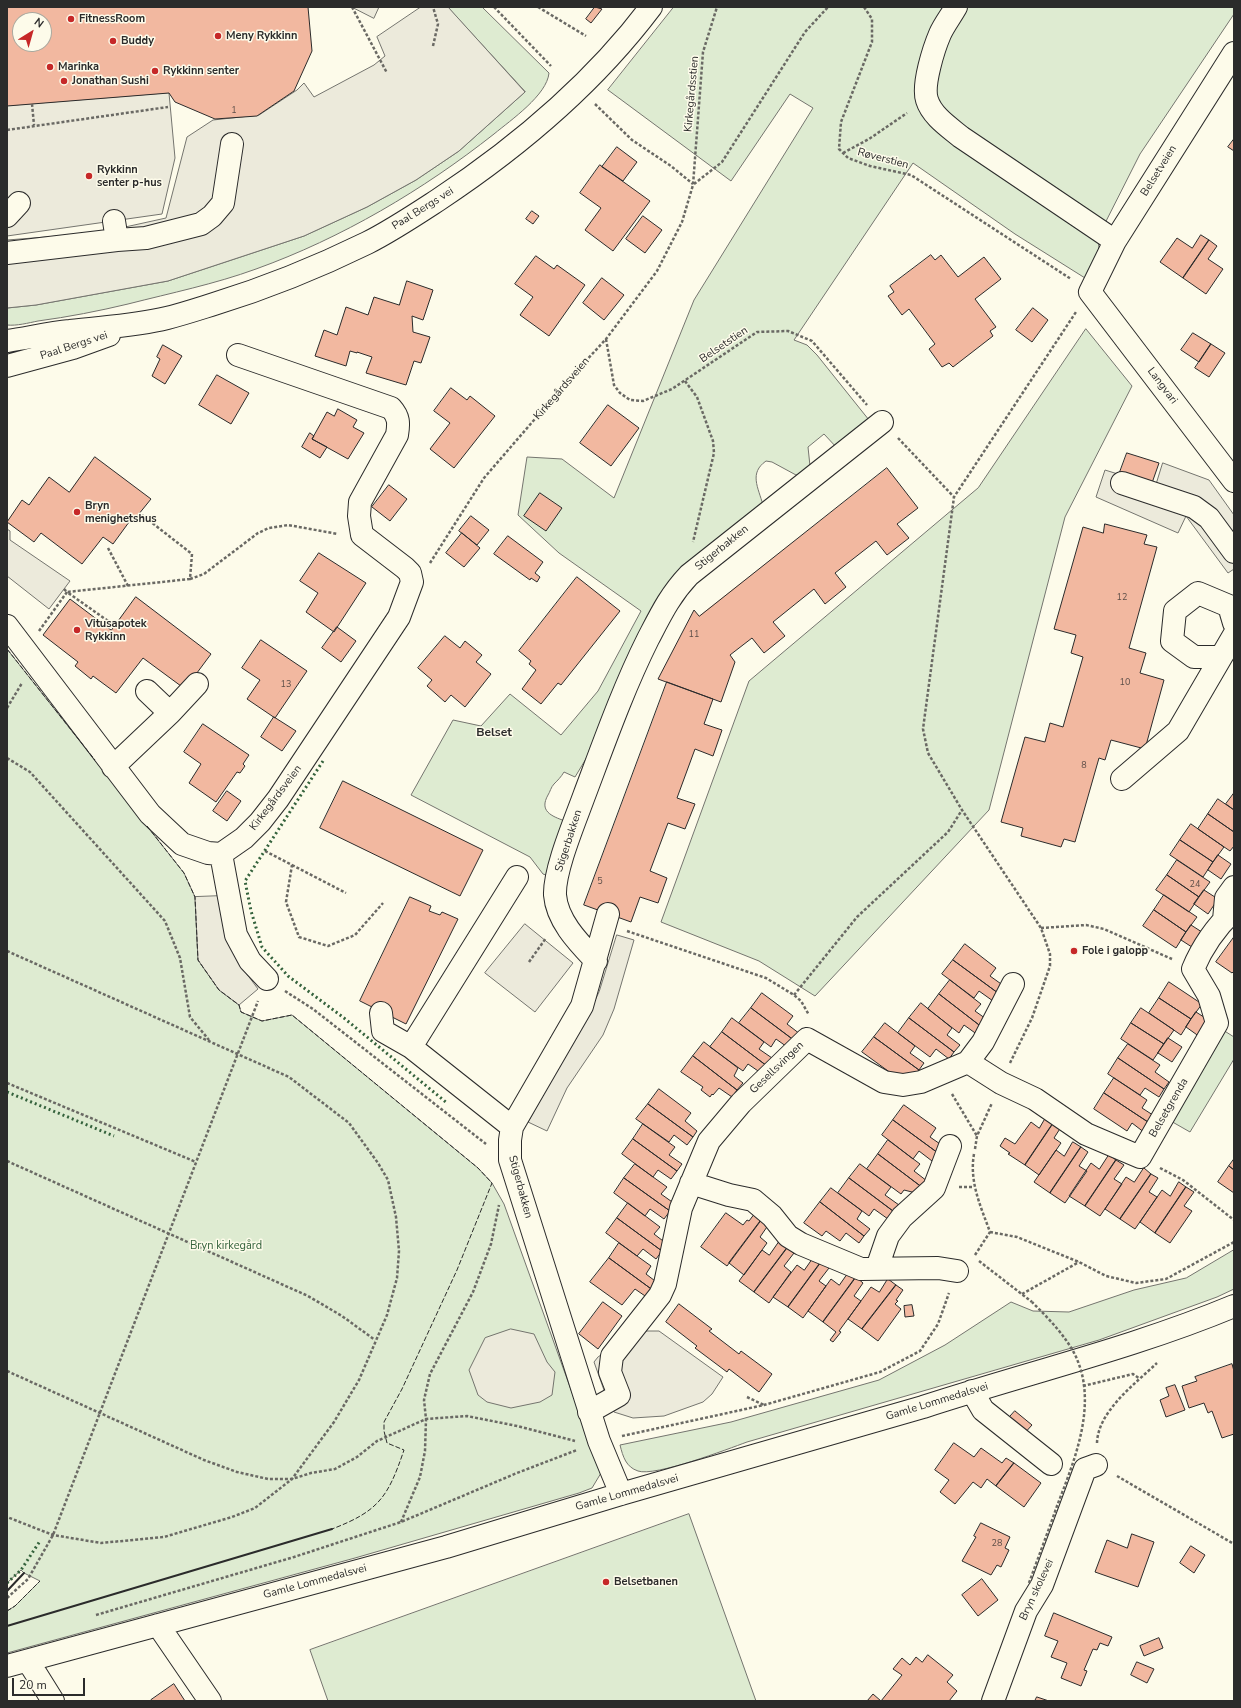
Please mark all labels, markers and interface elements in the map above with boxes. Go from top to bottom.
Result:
north arrow [12,12,52,52]
place label: FitnessRoom [79,12,145,26]
text: N [31,14,47,31]
marker: FitnessRoom [66,14,76,24]
place label: Meny Rykkinn [226,29,297,43]
marker: Meny Rykkinn [213,31,223,41]
place label: Buddy [121,34,154,48]
marker: Buddy [108,36,118,46]
street label: Kirkegårdsstien [682,55,702,133]
place label: Marinka [58,60,99,74]
marker: Marinka [45,62,55,72]
place label: Rykkinn senter [163,64,239,78]
marker: Rykkinn senter [150,66,160,76]
place label: Jonathan Sushi [72,74,149,88]
marker: Jonathan Sushi [59,76,69,86]
house number: 1 [231,106,237,116]
street label: Belsetveien [1138,143,1180,199]
street label: Røverstien [856,146,910,172]
place label: Rykkinn senter p-hus [97,163,162,189]
marker: Rykkinn senter p-hus [84,171,94,181]
street label: Paal Bergs vei [390,185,456,233]
street label: Belsetstien [697,324,751,366]
street label: Paal Bergs vei [39,329,109,363]
street label: Kirkegårdsveien [531,355,593,423]
street label: Langvari [1144,365,1180,407]
place label: Bryn menighetshus [85,499,157,525]
marker: Bryn menighetshus [72,507,82,517]
street label: Stigerbakken [693,523,751,573]
house number: 12 [1117,593,1127,603]
place label: Vitusapotek Rykkinn [85,617,147,643]
marker: Vitusapotek Rykkinn [72,625,82,635]
house number: 11 [689,630,699,640]
house number: 10 [1120,678,1130,688]
house number: 13 [281,680,291,690]
district label: Belset [476,726,512,740]
house number: 8 [1081,761,1087,771]
street label: Kirkegårdsveien [247,763,305,833]
street label: Stigerbakken [553,808,585,874]
house number: 5 [597,877,603,887]
house number: 24 [1190,880,1200,890]
place label: Fole i galopp [1082,944,1148,958]
marker: Fole i galopp [1069,946,1079,956]
street label: Gesellsvingen [747,1039,807,1097]
street label: Belsetgrenda [1147,1076,1191,1140]
street label: Stigerbakken [505,1154,535,1220]
park label: Bryn kirkegård [190,1239,262,1253]
street label: Gamle Lommedalsvei [884,1380,990,1424]
street label: Gamle Lommedalsvei [574,1472,680,1514]
house number: 28 [992,1539,1002,1549]
street label: Bryn skolevei [1017,1557,1057,1623]
street label: Gamle Lommedalsvei [262,1562,368,1602]
place label: Belsetbanen [614,1575,678,1589]
marker: Belsetbanen [601,1577,611,1587]
scale bar [14,1670,87,1696]
text: 20 m [19,1677,47,1693]

